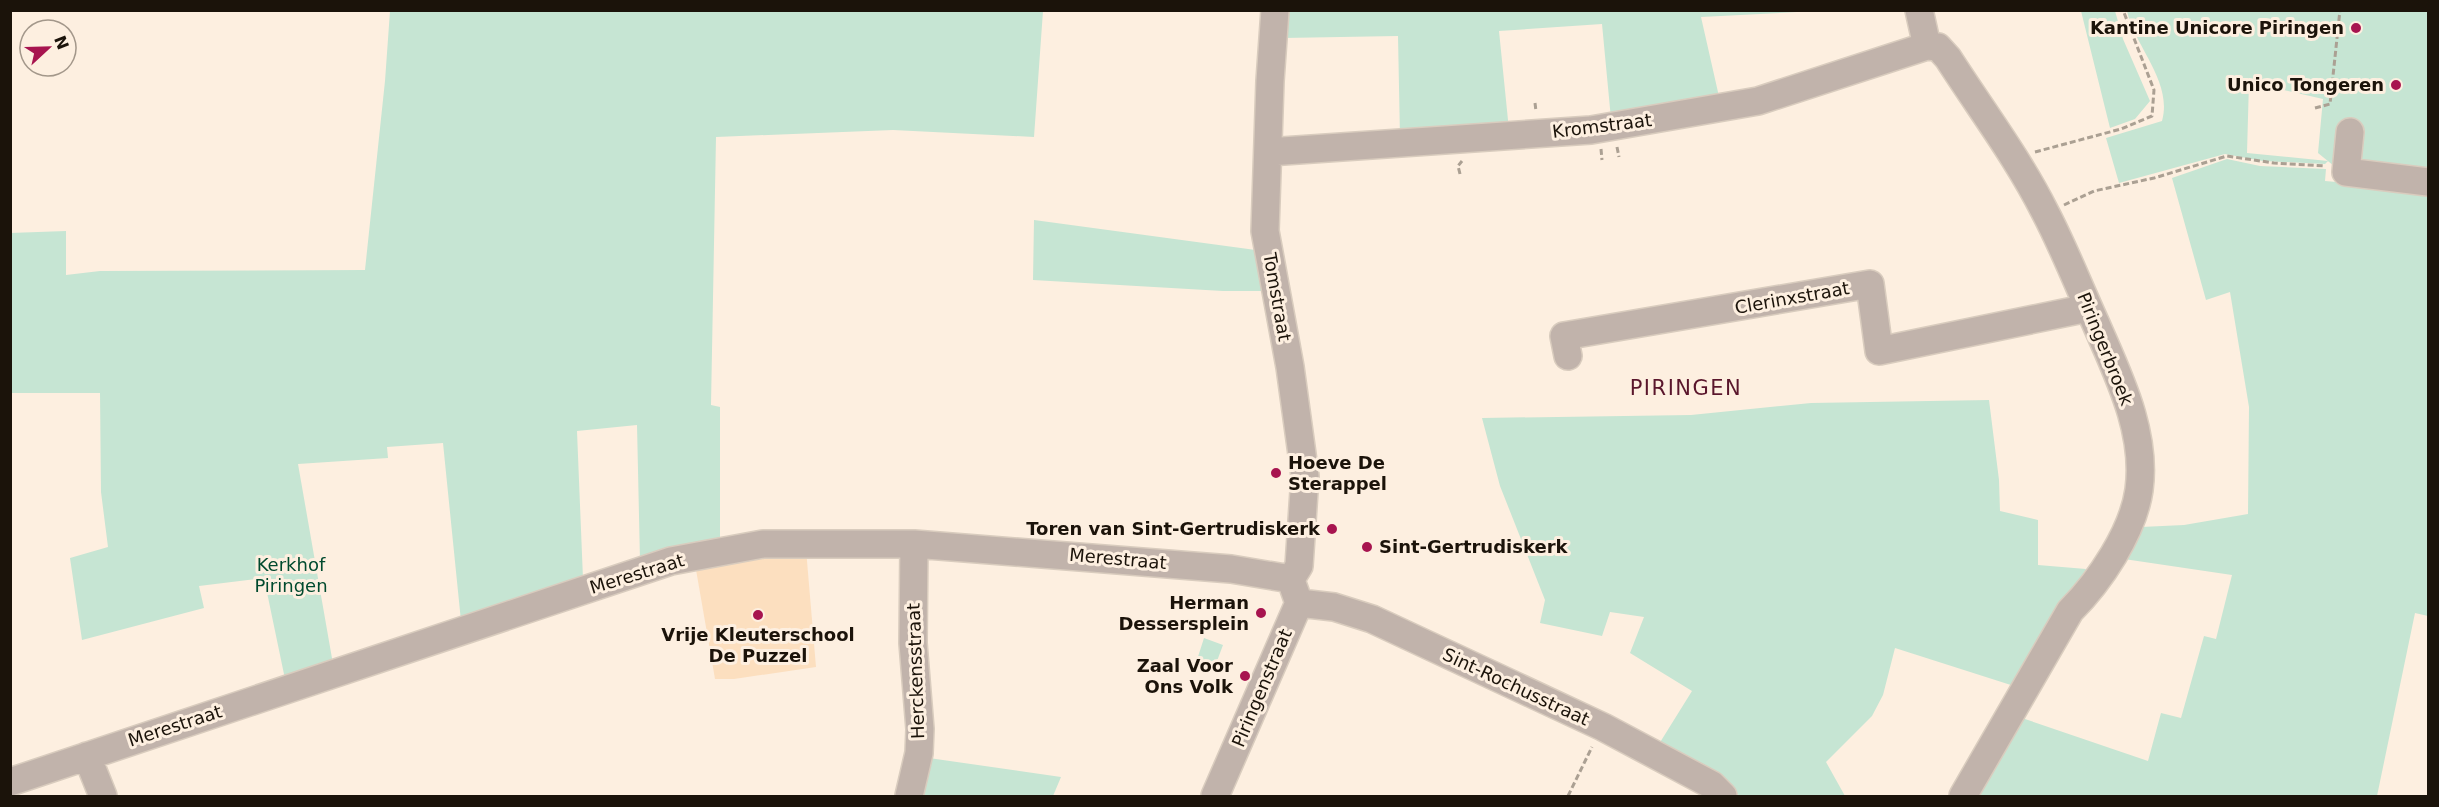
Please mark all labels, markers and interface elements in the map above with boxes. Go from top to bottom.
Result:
place label: Kantine Unicore Piringen [2090,17,2344,38]
north arrow [18,18,78,78]
marker: Kantine Unicore Piringen [2349,21,2363,35]
text: N [50,33,73,52]
place label: Unico Tongeren [2227,74,2384,95]
marker: Unico Tongeren [2389,78,2403,92]
street label: Kromstraat [1551,109,1653,142]
street label: Tomstraat [1259,250,1296,343]
street label: Clerinxstraat [1733,277,1851,318]
street label: Piringerbroek [2073,289,2138,409]
district label: PIRINGEN [1630,376,1742,400]
place label: Hoeve De Sterappel [1288,452,1387,494]
marker: Hoeve De Sterappel [1269,466,1283,480]
place label: Toren van Sint-Gertrudiskerk [1026,518,1321,539]
marker: Toren van Sint-Gertrudiskerk [1325,522,1339,536]
place label: Sint-Gertrudiskerk [1379,536,1569,557]
marker: Sint-Gertrudiskerk [1360,540,1374,554]
street label: Merestraat [1068,544,1168,573]
street label: Merestraat [587,549,687,598]
park label: Kerkhof Piringen [254,554,328,596]
place label: Herman Dessersplein [1118,592,1249,634]
street label: Herckensstraat [903,603,928,739]
marker: Herman Dessersplein [1254,606,1268,620]
marker: Vrije Kleuterschool De Puzzel [751,608,765,622]
place label: Vrije Kleuterschool De Puzzel [661,624,855,666]
street label: Piringenstraat [1227,626,1296,750]
street label: Sint-Rochusstraat [1440,643,1593,730]
place label: Zaal Voor Ons Volk [1137,655,1234,697]
marker: Zaal Voor Ons Volk [1238,669,1252,683]
street label: Merestraat [125,700,225,751]

